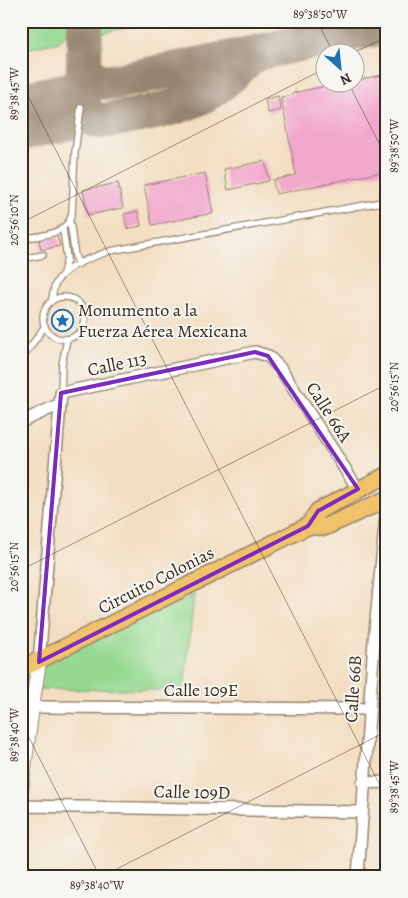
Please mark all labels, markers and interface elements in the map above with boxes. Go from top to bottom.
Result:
text: 89°38'50"W [293,6,348,22]
north arrow [316,42,366,92]
text: 89°38'45"W [6,67,22,121]
text: N [337,68,355,90]
text: 89°38'50"W [386,118,402,173]
text: 20°56'10"N [6,194,22,246]
place label: Monumento a la Fuerza Aérea Mexicana [78,298,248,343]
place icon: Monumento a la Fuerza Aérea Mexicana [50,308,74,332]
street label: Calle 113 [85,346,149,382]
text: 20°56'15"N [386,362,402,412]
street label: Calle 66A [301,377,358,447]
street label: Circuito Colonias [94,540,218,620]
text: 20°56'15"N [6,542,22,592]
street label: Calle 66B [339,655,367,723]
street label: Calle 109E [164,678,238,702]
text: 89°38'40"W [6,707,22,762]
text: 89°38'45"W [386,760,402,814]
street label: Calle 109D [153,779,231,805]
text: 89°38'40"W [70,877,125,893]

